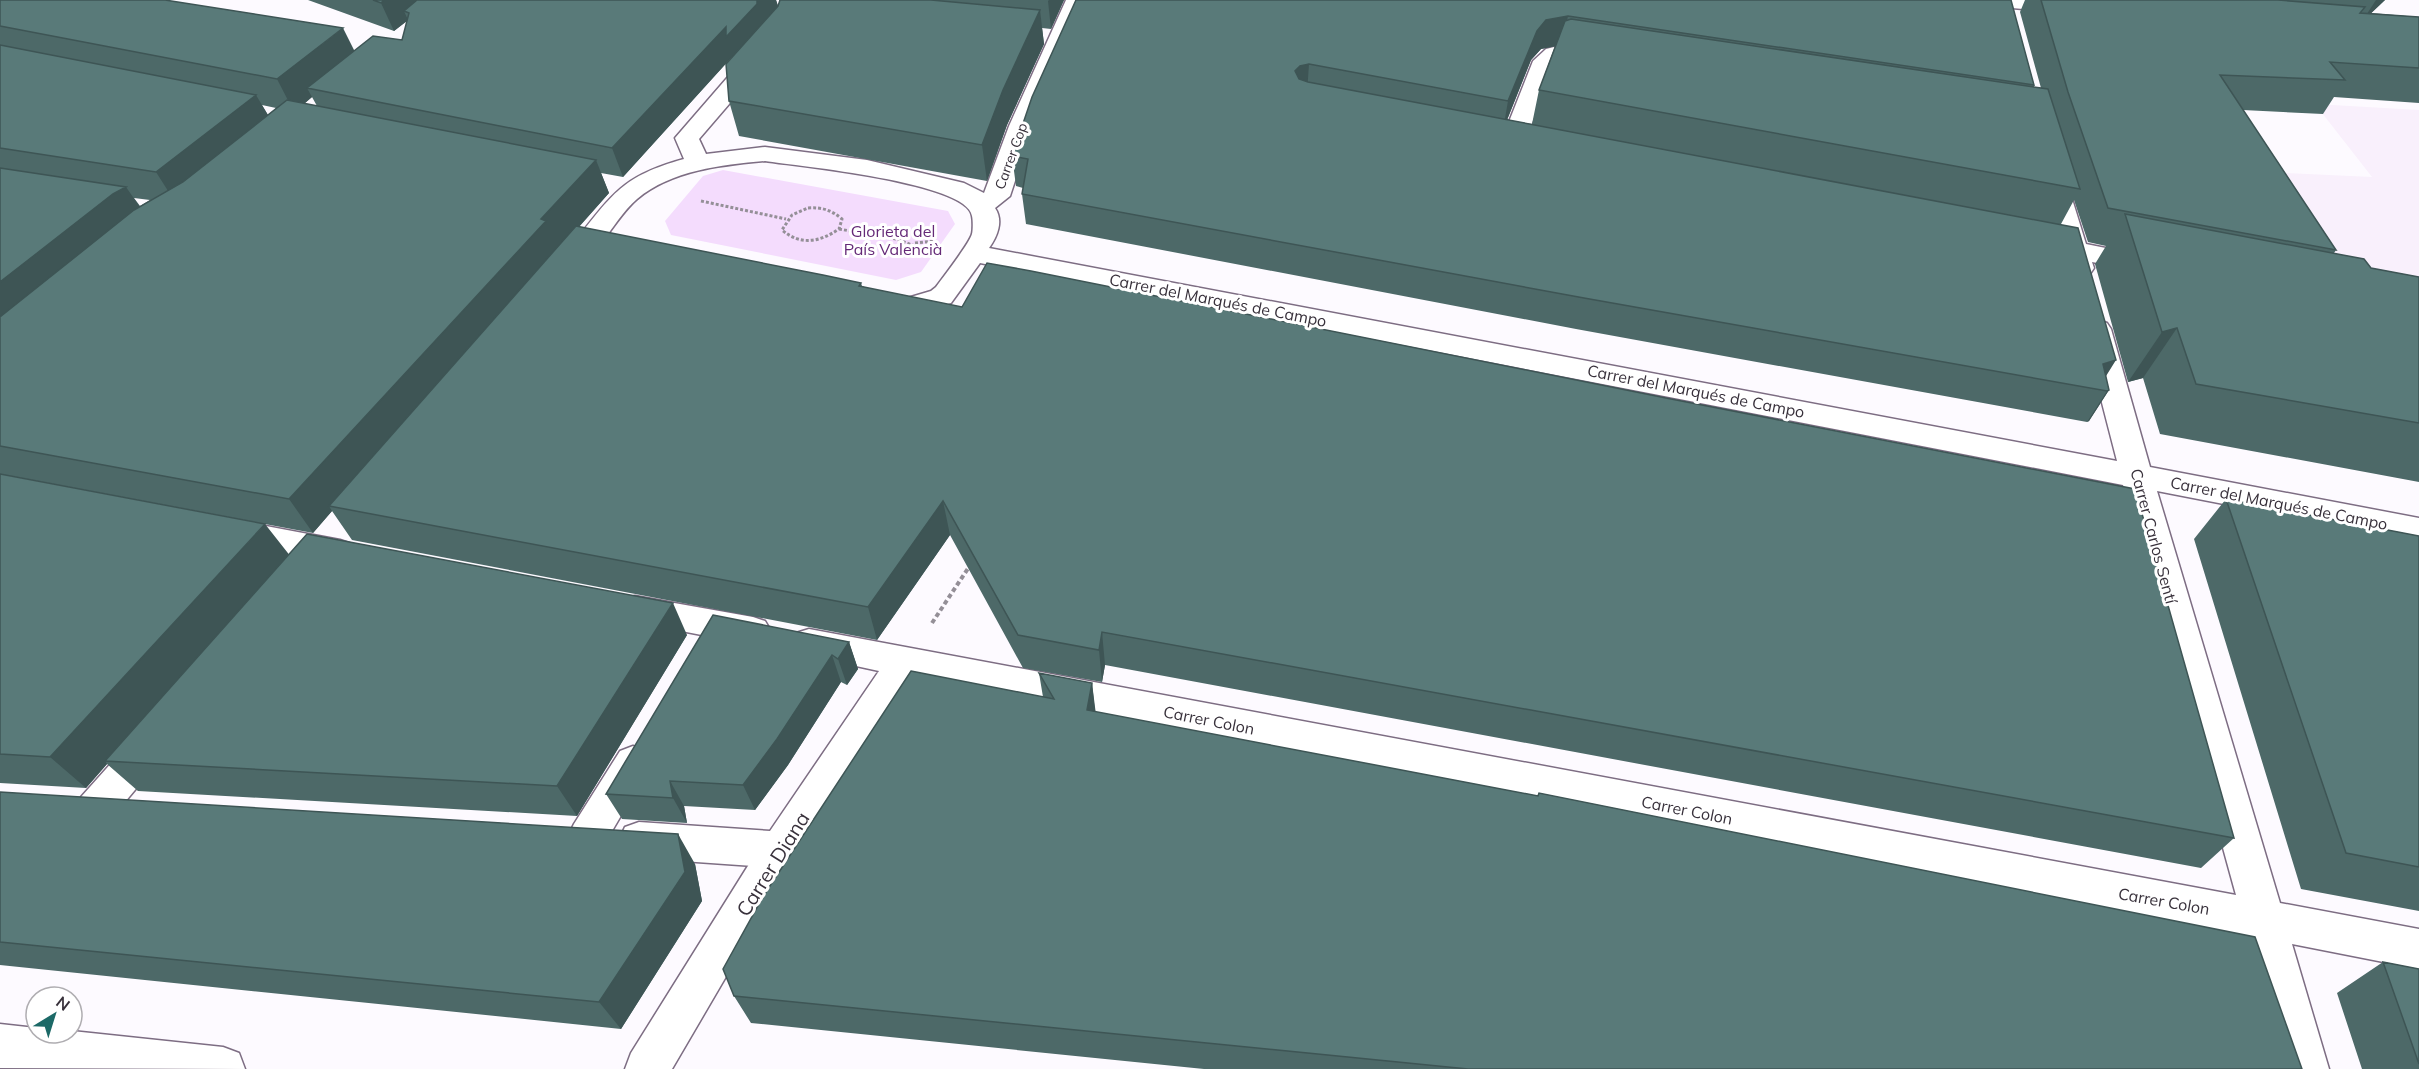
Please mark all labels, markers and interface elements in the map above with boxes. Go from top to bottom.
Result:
street label: Carrer Cop [991,120,1031,192]
park label: Glorieta del País Valencià [844,221,942,259]
street label: Carrer del Marqués de Campo [1108,269,1328,331]
street label: Carrer del Marqués de Campo [1586,360,1806,422]
street label: Carrer Carlos Sentí [2126,466,2182,607]
street label: Carrer del Marqués de Campo [2169,472,2389,534]
street label: Carrer Colon [1162,701,1256,739]
street label: Carrer Colon [1640,791,1734,829]
street label: Carrer Diana [731,807,815,921]
street label: Carrer Colon [2117,883,2211,919]
north arrow [24,985,84,1045]
text: N [52,992,74,1015]

